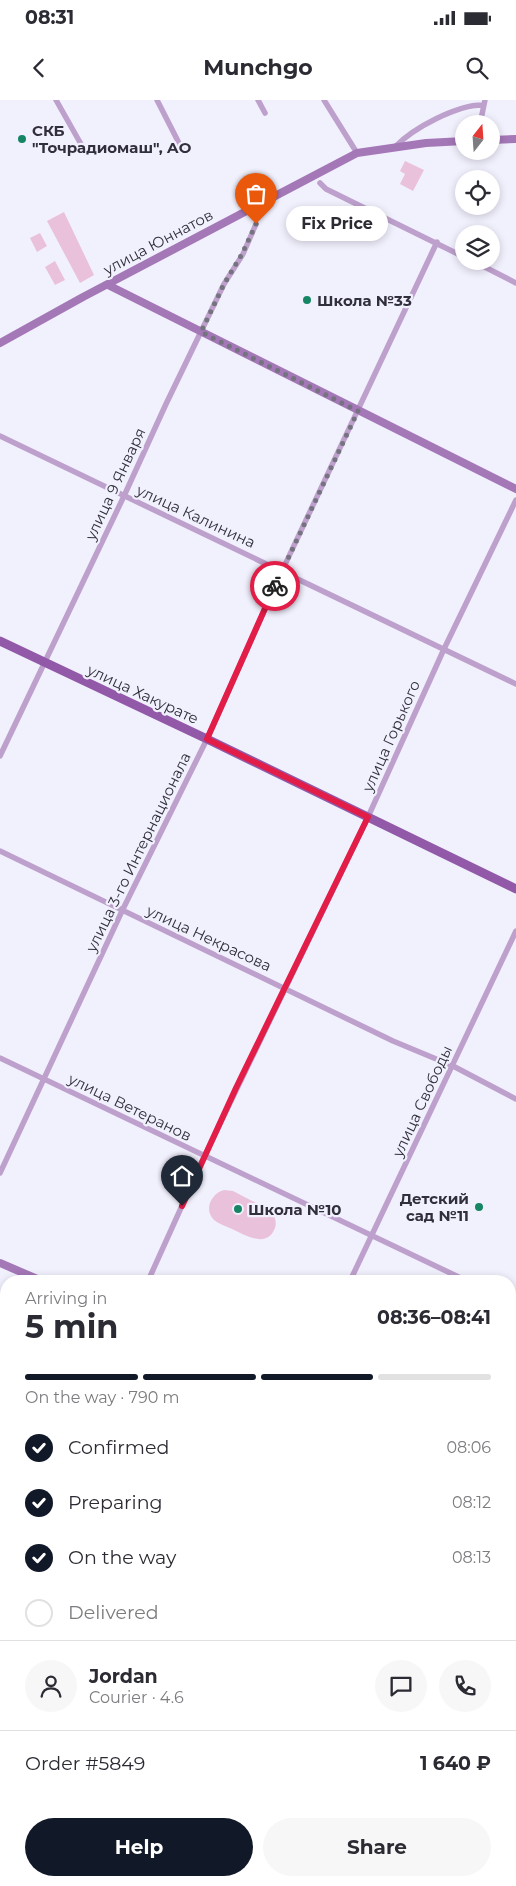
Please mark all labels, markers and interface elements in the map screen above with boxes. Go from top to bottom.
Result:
text: 08:31 [25,6,74,29]
icon: back [25,54,53,82]
text: Munchgo [203,54,313,81]
icon: search [463,54,491,82]
north arrow [455,115,500,160]
map controls [455,115,500,270]
place label: СКБ "Точрадиомаш", АО [32,121,192,157]
marker: СКБ "Точрадиомаш", АО [16,133,28,145]
button: locate [455,170,500,215]
pin [235,173,277,224]
icon: bag [242,180,270,208]
street label: улица Юннатов [99,205,216,279]
callout: Fix Price [286,206,388,242]
text: Fix Price [301,214,373,233]
button: layers [455,225,500,270]
place label: Школа №33 [317,291,412,310]
marker: Школа №33 [301,294,313,306]
street label: улица 9 Января [80,425,149,544]
street label: улица Калинина [133,480,258,552]
courier [250,561,300,611]
icon: bike [261,572,289,600]
street label: улица Хакурате [83,659,202,728]
street label: улица Горького [357,677,424,796]
street label: улица 3-го Интернационала [81,749,195,956]
street label: улица Некрасова [143,900,275,975]
street label: улица Свободы [387,1042,456,1161]
street label: улица Ветеранов [64,1068,195,1145]
pin [161,1155,203,1206]
icon: home [168,1162,196,1190]
place label: Детский сад №11 [400,1189,469,1225]
place label: Школа №10 [248,1200,342,1219]
marker: Детский сад №11 [473,1201,485,1213]
marker: Школа №10 [232,1203,244,1215]
text: Arriving in [25,1289,107,1308]
text: 08:36–08:41 [377,1306,491,1329]
text: 5 min [25,1307,118,1346]
text: On the way · 790 m [25,1388,180,1407]
icon: check [25,1434,53,1462]
text: Confirmed [68,1436,169,1459]
text: 08:06 [446,1438,491,1457]
icon: check [25,1489,53,1517]
text: Preparing [68,1491,163,1514]
text: 08:12 [452,1493,491,1512]
icon: check [25,1544,53,1572]
text: On the way [68,1546,176,1569]
text: 08:13 [452,1548,491,1567]
text: Delivered [68,1601,159,1624]
button: person [25,1660,77,1712]
button: chat [375,1660,427,1712]
button: phone [439,1660,491,1712]
text: Jordan [89,1665,158,1688]
text: Courier · 4.6 [89,1688,184,1707]
text: Order #5849 [25,1752,145,1775]
text: 1 640 ₽ [420,1752,491,1775]
button: Help [25,1818,253,1876]
button: Share [263,1818,491,1876]

